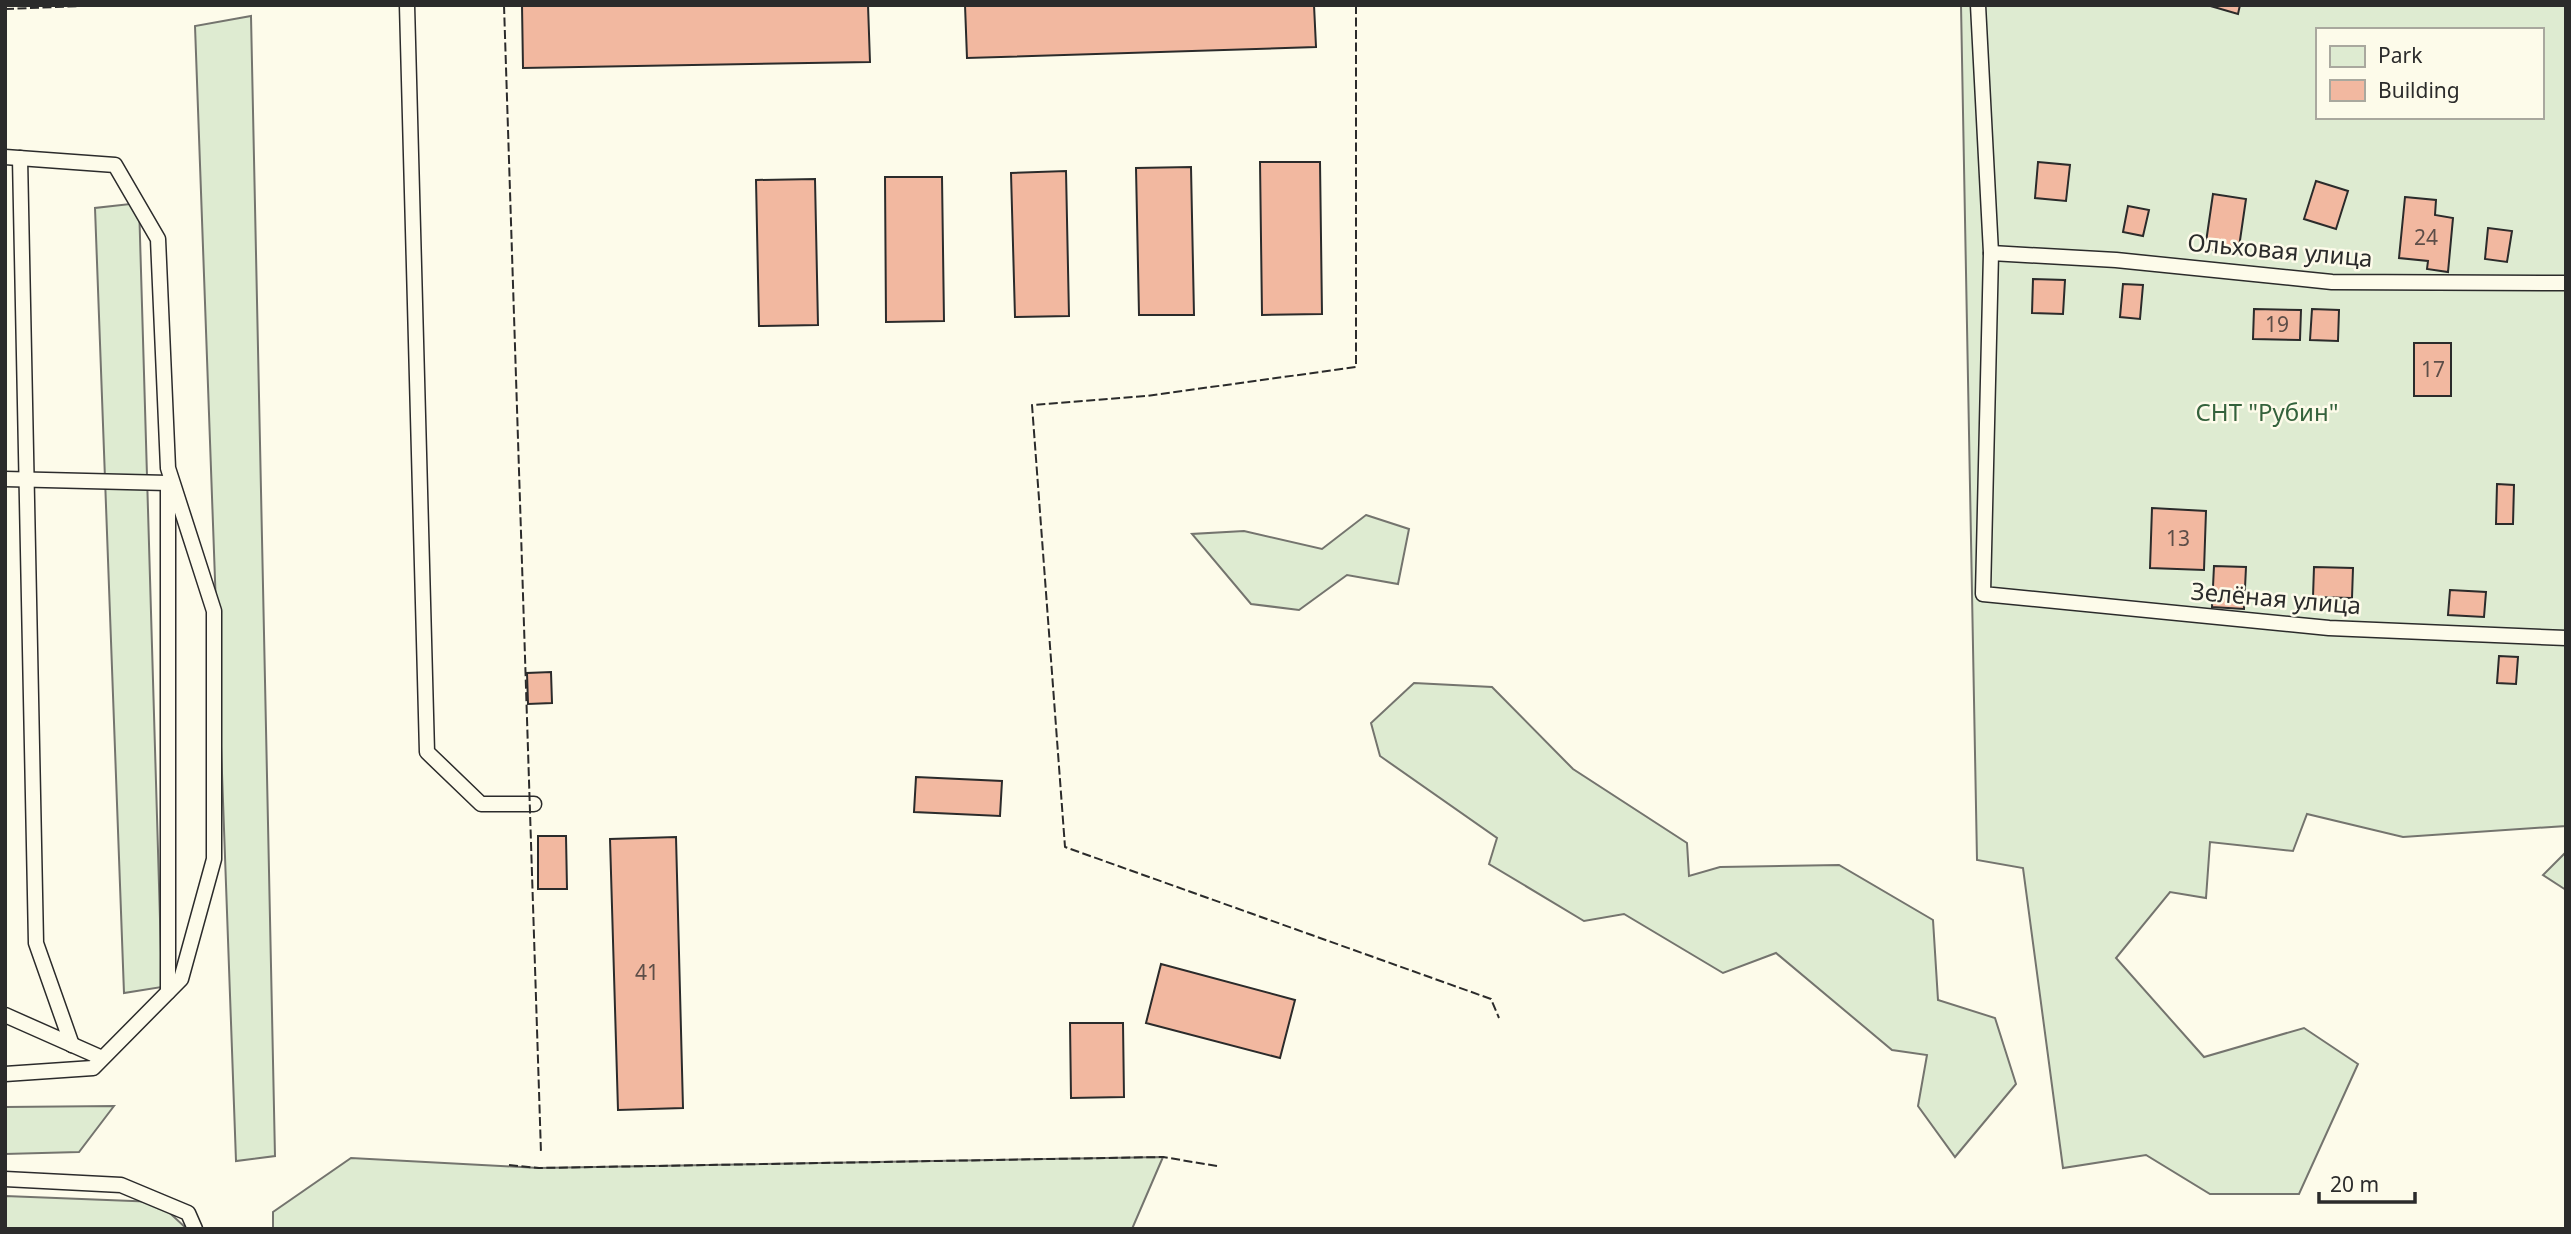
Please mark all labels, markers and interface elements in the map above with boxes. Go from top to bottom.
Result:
legend [2316,28,2543,119]
text: Park [2378,41,2423,69]
text: Building [2378,76,2460,104]
house number: 24 [2414,223,2438,251]
street label: Ольховая улица [2186,225,2374,274]
house number: 19 [2265,310,2289,338]
house number: 17 [2421,355,2445,383]
park label: СНТ "Рубин" [2195,395,2339,428]
house number: 13 [2166,524,2190,552]
street label: Зелёная улица [2190,574,2363,621]
house number: 41 [635,958,659,986]
scale bar [2319,1160,2415,1204]
text: 20 m [2330,1170,2379,1198]

